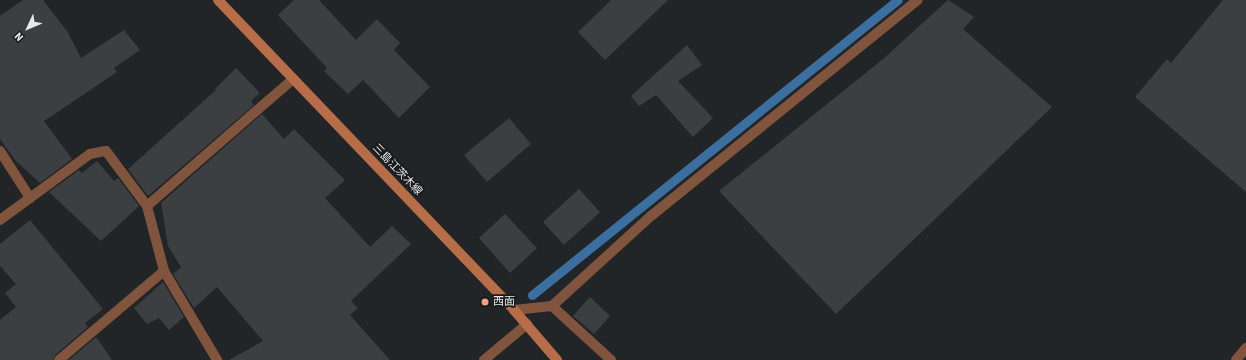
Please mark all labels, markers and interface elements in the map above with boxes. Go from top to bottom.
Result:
north arrow [8,8,48,48]
text: N [11,29,27,45]
street label: 三島江茨木線 [369,142,425,198]
place label: 西面 [493,295,515,309]
marker: 西面 [480,297,490,307]

